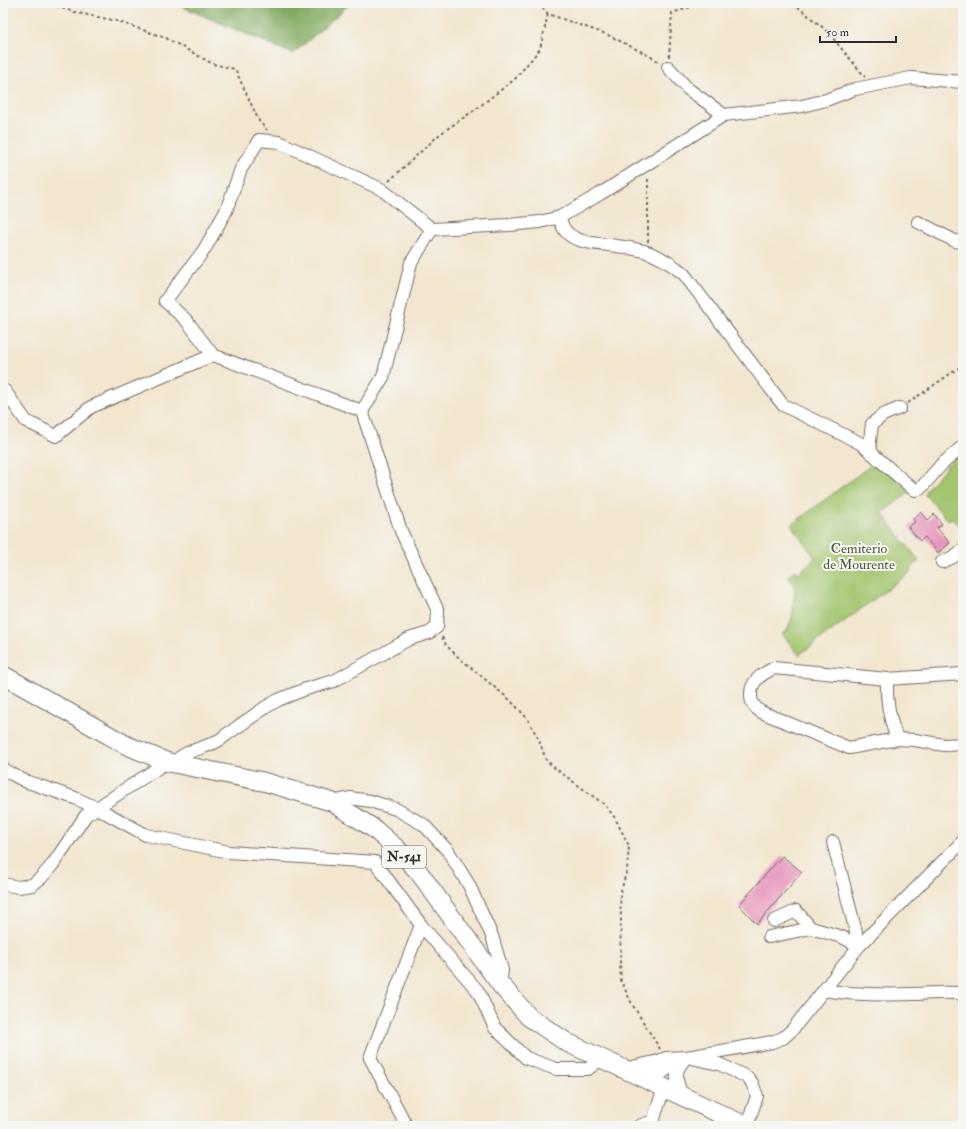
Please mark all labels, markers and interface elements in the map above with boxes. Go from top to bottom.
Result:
scale bar [820,18,896,44]
text: 50 m [826,25,850,40]
park label: Cemiterio de Mourente [823,540,895,573]
road number: N-541 [382,846,426,868]

